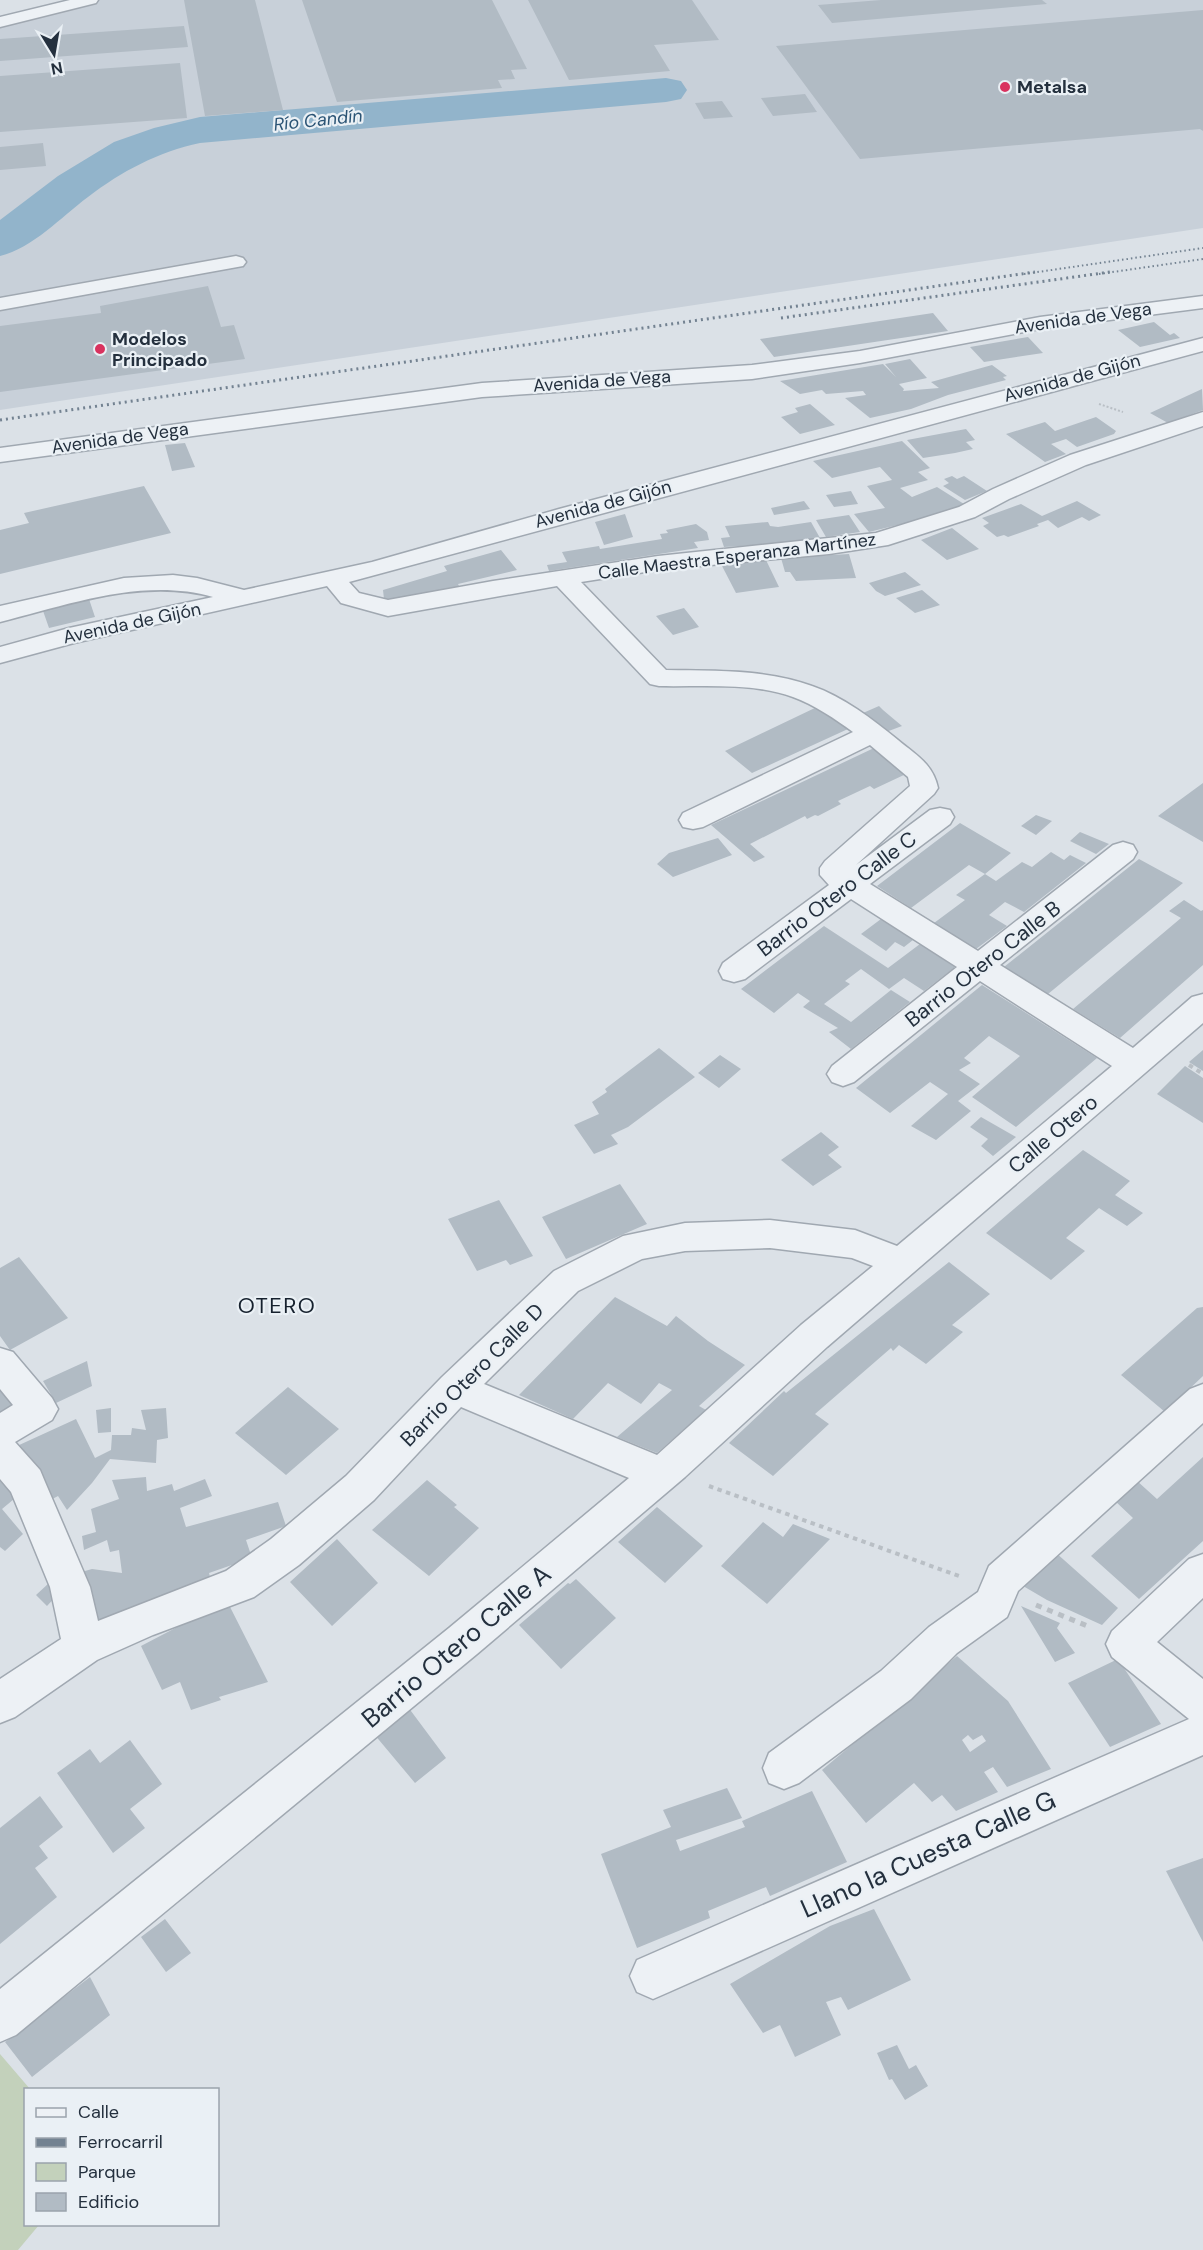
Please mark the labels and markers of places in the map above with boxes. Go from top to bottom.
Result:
place label: Metalsa [1017,75,1087,99]
marker: Metalsa [998,80,1012,94]
place label: Modelos Principado [112,327,207,372]
marker: Modelos Principado [93,342,107,356]

